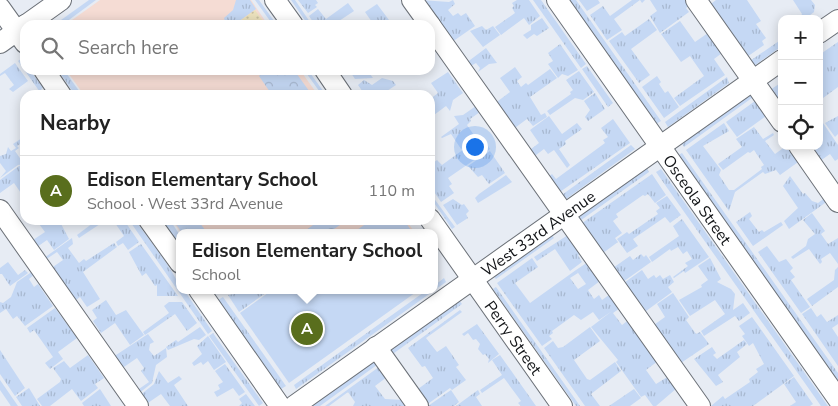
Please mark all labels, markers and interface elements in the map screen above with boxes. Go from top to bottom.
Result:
map controls [778,15,823,150]
button: + [778,15,823,60]
search box [20,20,435,75]
icon: search [38,34,66,62]
text: Search here [78,35,179,61]
button: − [778,60,823,105]
button: locate [778,105,823,150]
text: Nearby [40,109,110,137]
your location [462,134,488,160]
street label: Osceola Street [657,151,736,250]
text: Edison Elementary School [87,167,318,193]
text: A [50,180,62,202]
text: 110 m [368,180,415,202]
street label: West 33rd Avenue [477,186,600,282]
text: School · West 33rd Avenue [87,193,283,215]
popup [176,229,438,294]
text: Edison Elementary School [192,238,422,264]
text: School [192,264,241,286]
street label: Perry Street [479,296,547,380]
pin: A [291,310,323,348]

